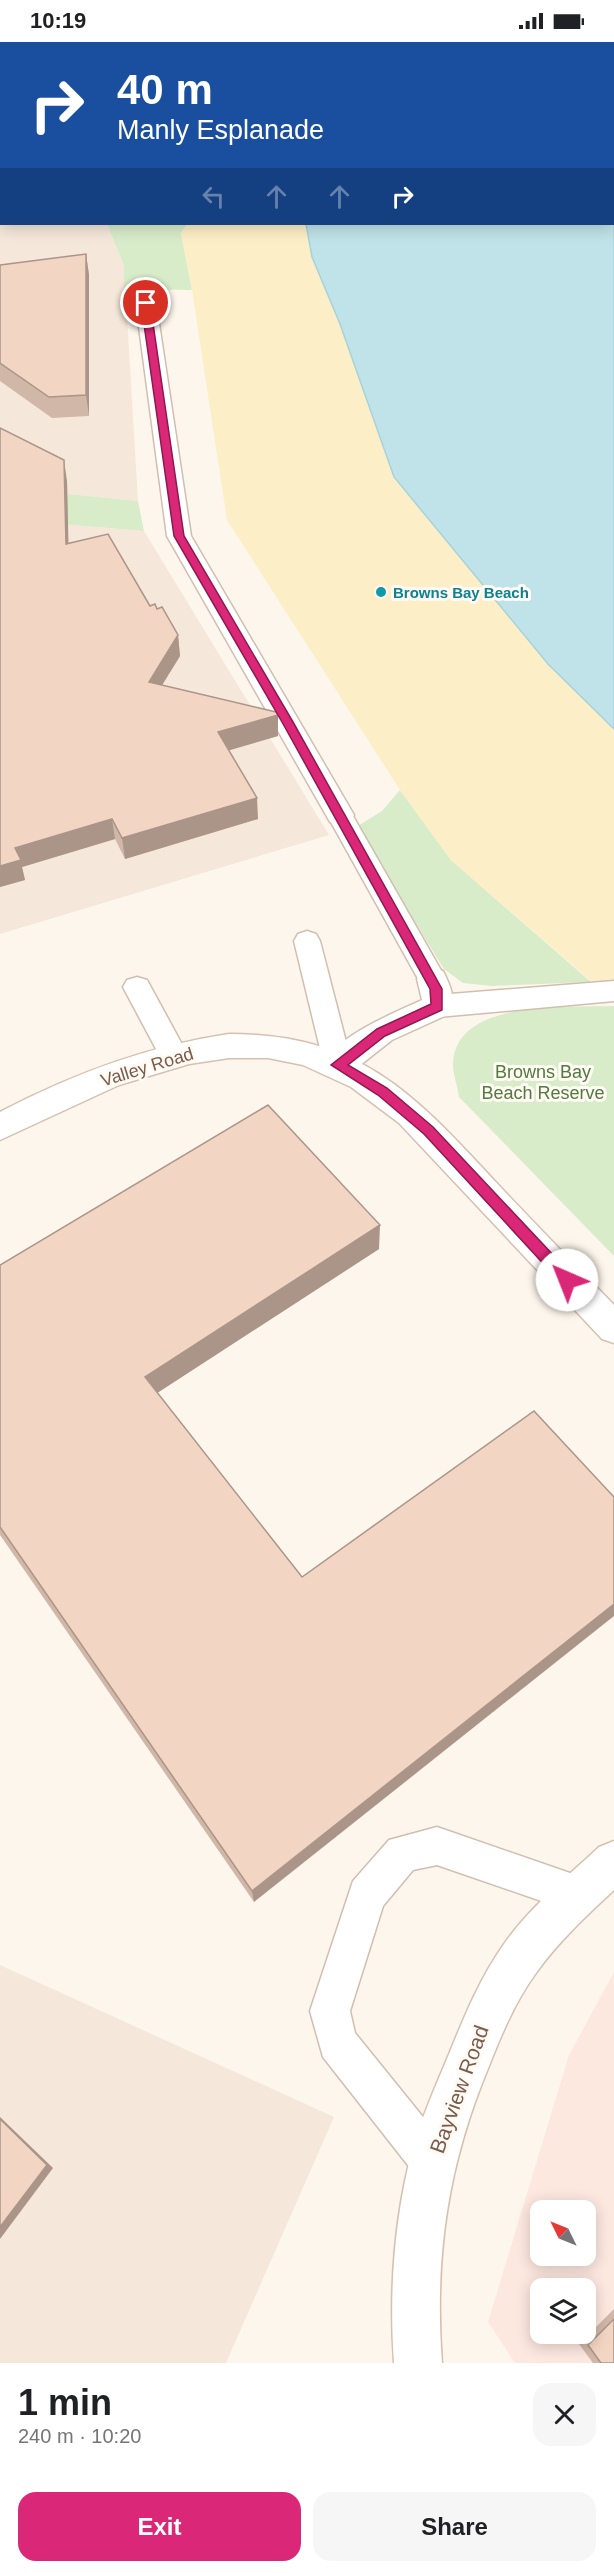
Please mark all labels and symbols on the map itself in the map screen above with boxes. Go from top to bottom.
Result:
pin [120,277,171,328]
place label: Browns Bay Beach [393,584,529,601]
marker: Browns Bay Beach [374,585,388,599]
street label: Valley Road [98,1043,196,1091]
park label: Browns Bay Beach Reserve [481,1062,605,1103]
position arrow [535,1248,599,1312]
street label: Bayview Road [425,2022,493,2156]
north arrow [530,2200,596,2266]

